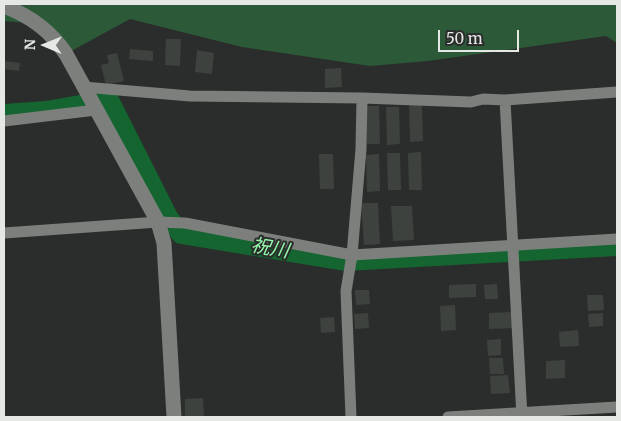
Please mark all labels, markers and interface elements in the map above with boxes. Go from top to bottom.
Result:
north arrow [20,20,70,70]
scale bar [441,20,522,52]
text: 50 m [446,29,483,48]
text: N [21,39,39,50]
water label: 祝川 [249,234,291,264]

